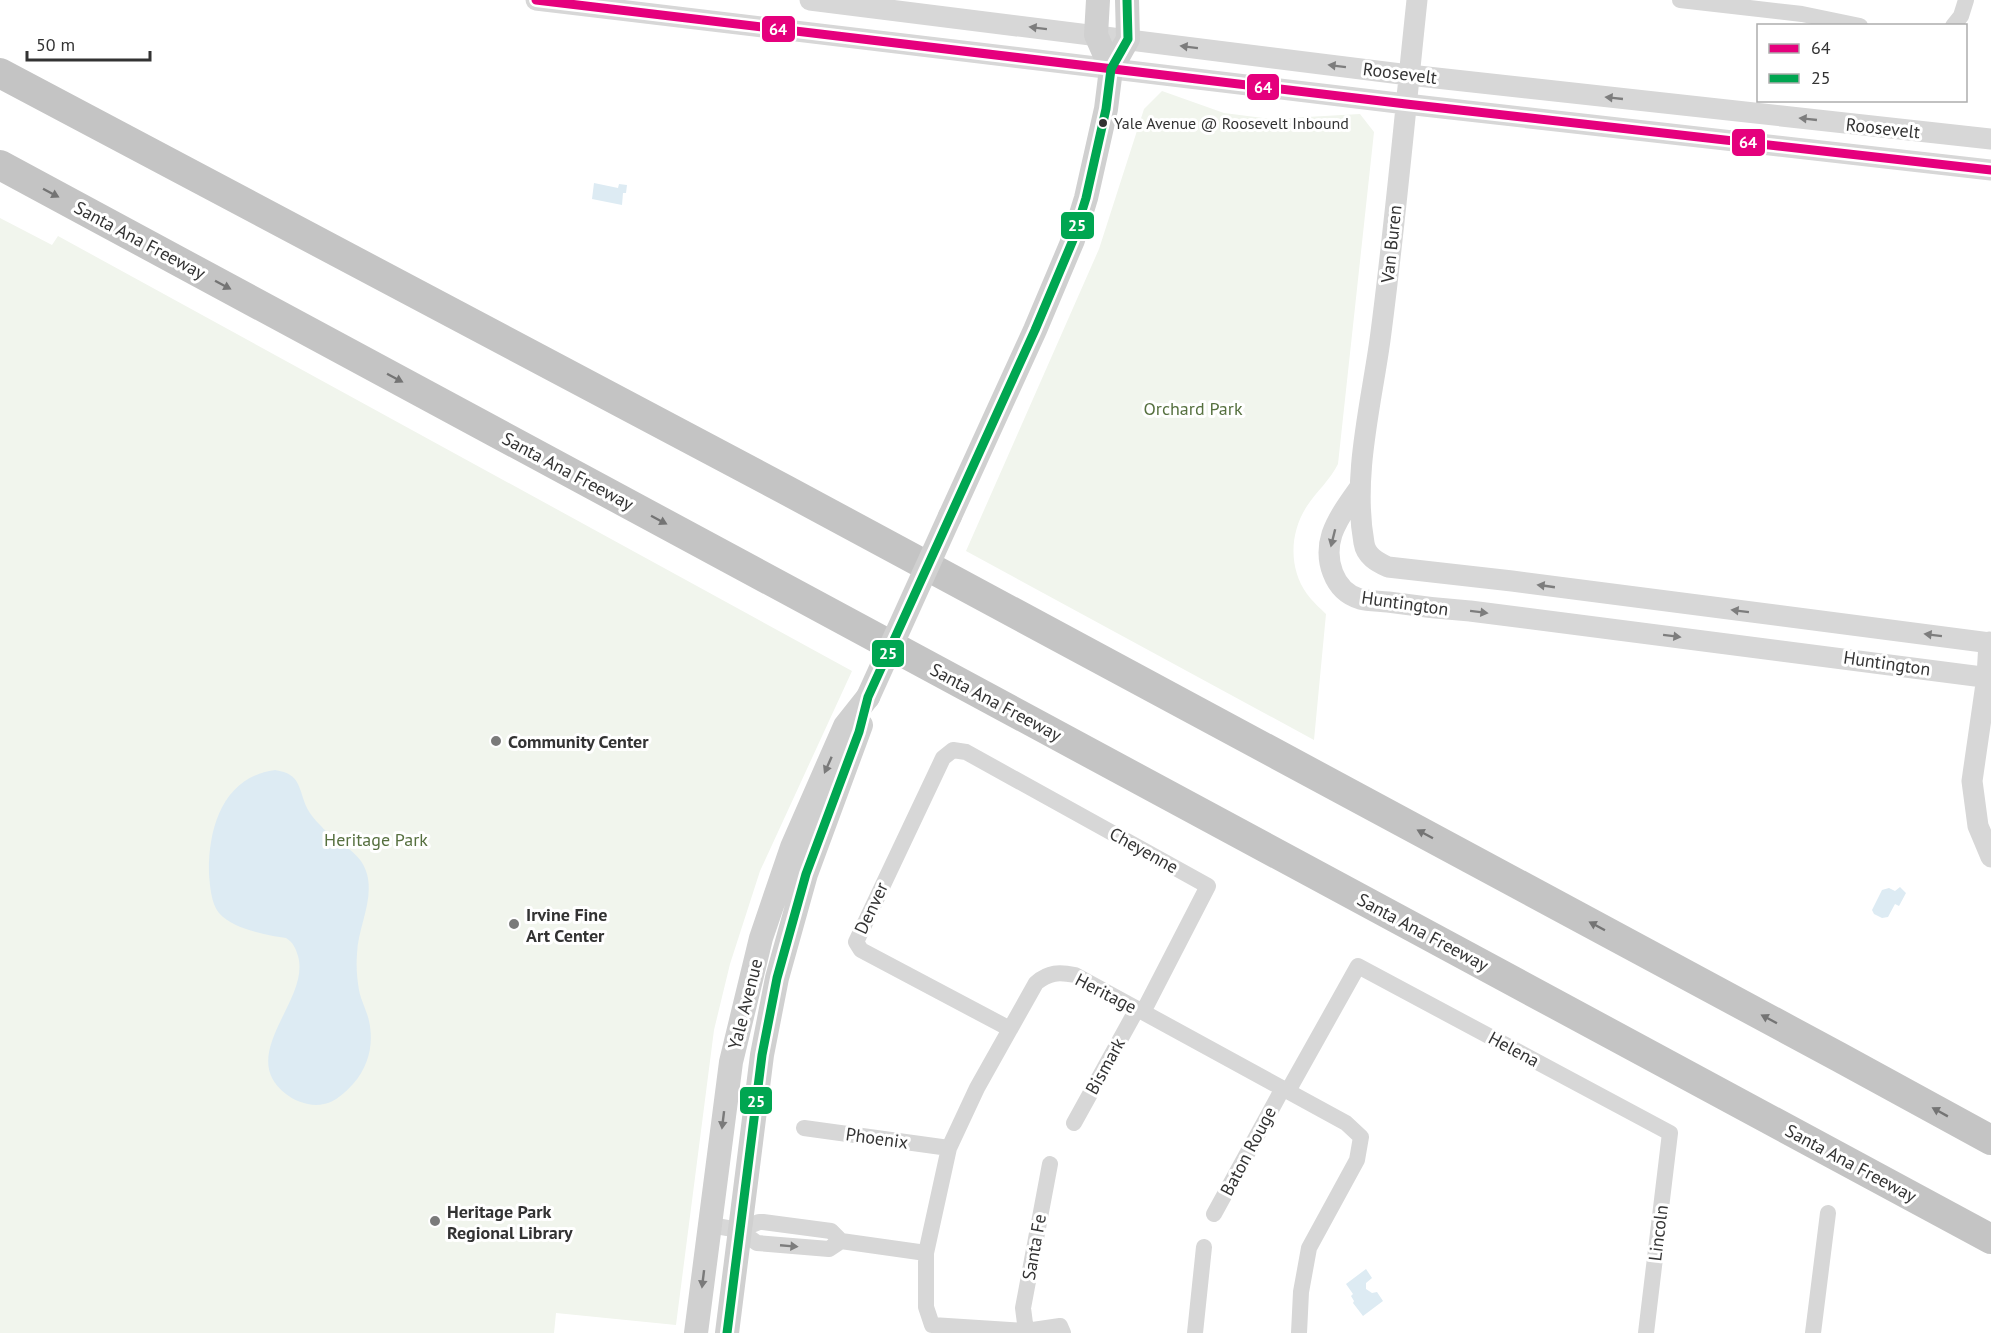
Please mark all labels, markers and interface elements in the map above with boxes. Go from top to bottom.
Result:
line badge: 64 [761,15,796,43]
text: 64 [769,19,787,39]
one-way arrow [1029,23,1048,33]
scale bar [27,24,150,62]
legend [1757,24,1967,102]
text: 50 m [36,33,75,56]
text: 64 [1811,36,1831,59]
one-way arrow [1180,42,1199,51]
street label: Roosevelt [1362,57,1438,89]
one-way arrow [1327,61,1346,70]
text: 25 [1811,66,1831,89]
line badge: 64 [1246,73,1280,101]
text: 64 [1254,77,1272,97]
one-way arrow [1604,93,1623,103]
place label: Yale Avenue @ Roosevelt Inbound [1114,113,1349,133]
street label: Roosevelt [1845,113,1921,143]
one-way arrow [1798,115,1817,124]
marker: Yale Avenue @ Roosevelt Inbound [1097,117,1109,129]
line badge: 64 [1731,128,1766,157]
text: 64 [1739,132,1757,152]
one-way arrow [43,188,60,198]
street label: Santa Ana Freeway [70,196,210,285]
street label: Van Buren [1375,204,1407,285]
line badge: 25 [1060,211,1095,240]
text: 25 [1068,215,1086,235]
one-way arrow [215,280,232,290]
one-way arrow [387,373,404,383]
park label: Orchard Park [1143,397,1243,420]
street label: Santa Ana Freeway [498,427,638,516]
one-way arrow [651,515,668,525]
one-way arrow [1327,529,1337,547]
one-way arrow [1537,581,1556,590]
street label: Huntington [1360,586,1450,620]
one-way arrow [1730,606,1749,615]
one-way arrow [1470,607,1489,617]
one-way arrow [1663,631,1682,641]
one-way arrow [1923,631,1942,640]
line badge: 25 [871,639,905,668]
text: 25 [879,643,897,663]
street label: Huntington [1842,646,1932,680]
street label: Santa Ana Freeway [926,658,1066,747]
place label: Community Center [508,730,649,753]
marker: Community Center [489,734,503,748]
one-way arrow [823,756,833,774]
street label: Cheyenne [1106,822,1182,878]
park label: Heritage Park [324,828,428,851]
one-way arrow [1416,829,1433,839]
street label: Denver [849,878,893,938]
street label: Santa Ana Freeway [1353,888,1493,977]
place label: Irvine Fine Art Center [526,903,607,947]
marker: Irvine Fine Art Center [507,917,521,931]
one-way arrow [1588,921,1605,931]
street label: Yale Avenue [723,956,767,1052]
street label: Heritage [1071,968,1141,1018]
one-way arrow [1760,1014,1777,1024]
street label: Helena [1485,1026,1543,1072]
street label: Bismark [1080,1033,1130,1098]
line badge: 25 [739,1086,773,1115]
text: 25 [747,1091,765,1111]
street label: Baton Rouge [1215,1102,1281,1200]
one-way arrow [1931,1107,1948,1117]
one-way arrow [719,1110,728,1129]
street label: Santa Ana Freeway [1781,1119,1921,1208]
street label: Phoenix [844,1122,910,1154]
place label: Heritage Park Regional Library [447,1200,573,1244]
street label: Lincoln [1643,1204,1673,1262]
street label: Santa Fe [1017,1212,1051,1282]
marker: Heritage Park Regional Library [428,1214,442,1228]
one-way arrow [779,1241,798,1251]
one-way arrow [698,1269,708,1288]

